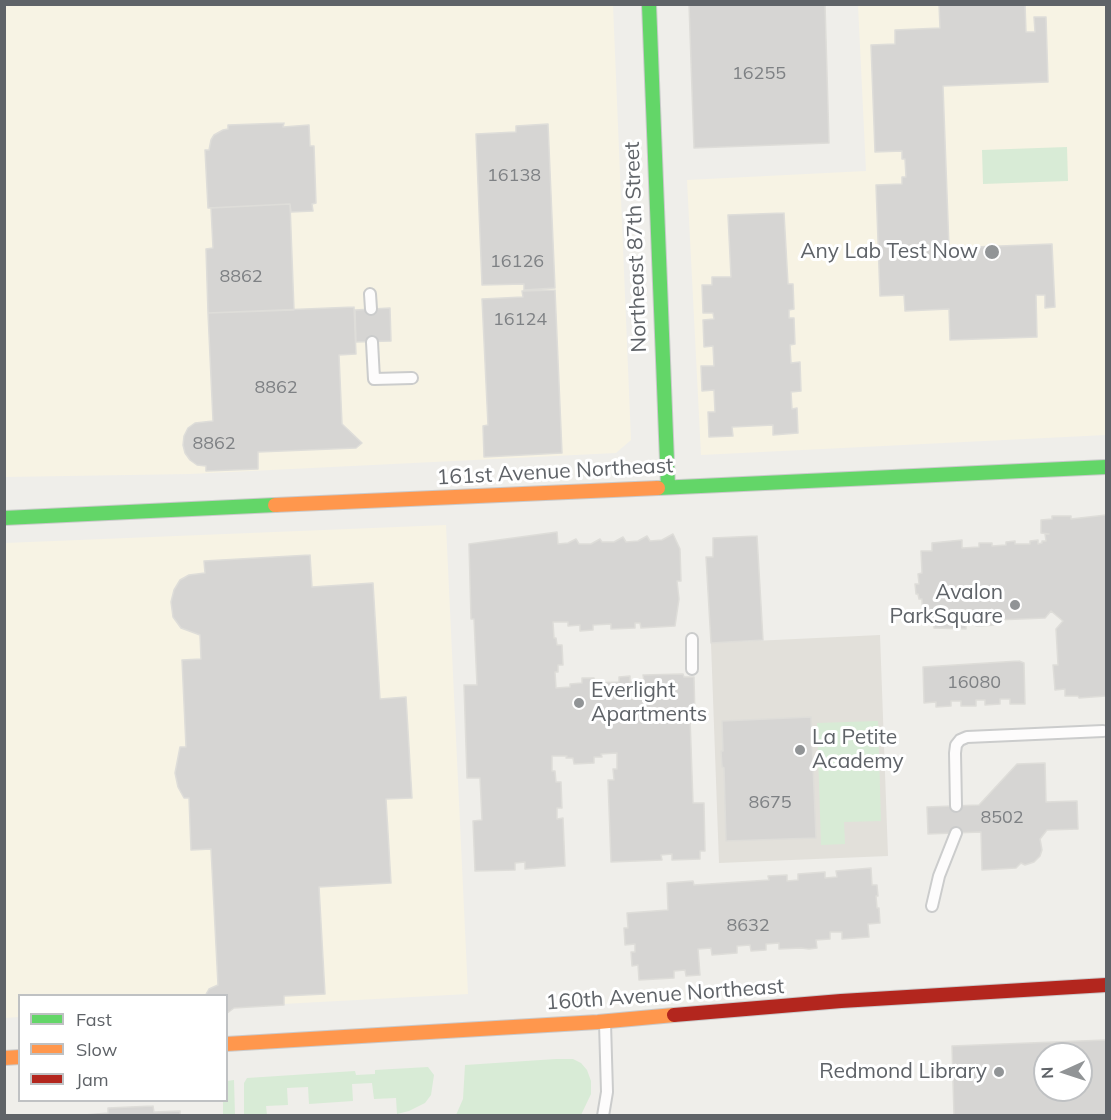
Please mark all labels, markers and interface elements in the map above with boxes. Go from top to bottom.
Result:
house number: 16255 [732,63,786,85]
street label: Northeast 87th Street [620,141,652,353]
house number: 16138 [487,165,541,187]
place label: Any Lab Test Now [800,239,978,265]
marker: Any Lab Test Now [983,243,1001,261]
house number: 16126 [490,251,544,273]
house number: 8862 [219,266,263,288]
house number: 16124 [493,309,547,331]
house number: 8862 [254,377,298,399]
house number: 8862 [192,433,236,455]
street label: 161st Avenue Northeast [436,453,674,491]
place label: Avalon ParkSquare [889,580,1003,630]
marker: Avalon ParkSquare [1008,598,1022,612]
house number: 16080 [947,672,1001,694]
place label: Everlight Apartments [591,678,707,728]
marker: Everlight Apartments [572,696,586,710]
place label: La Petite Academy [812,725,904,775]
marker: La Petite Academy [793,743,807,757]
house number: 8675 [748,792,792,814]
house number: 8502 [980,807,1024,829]
house number: 8632 [726,915,770,937]
street label: 160th Avenue Northeast [545,974,785,1016]
legend [18,994,228,1102]
text: Fast [76,1008,112,1031]
text: Slow [76,1038,117,1061]
north arrow [1033,1042,1093,1102]
place label: Redmond Library [819,1059,987,1085]
marker: Redmond Library [992,1065,1006,1079]
text: N [1037,1066,1057,1079]
text: Jam [76,1068,109,1091]

